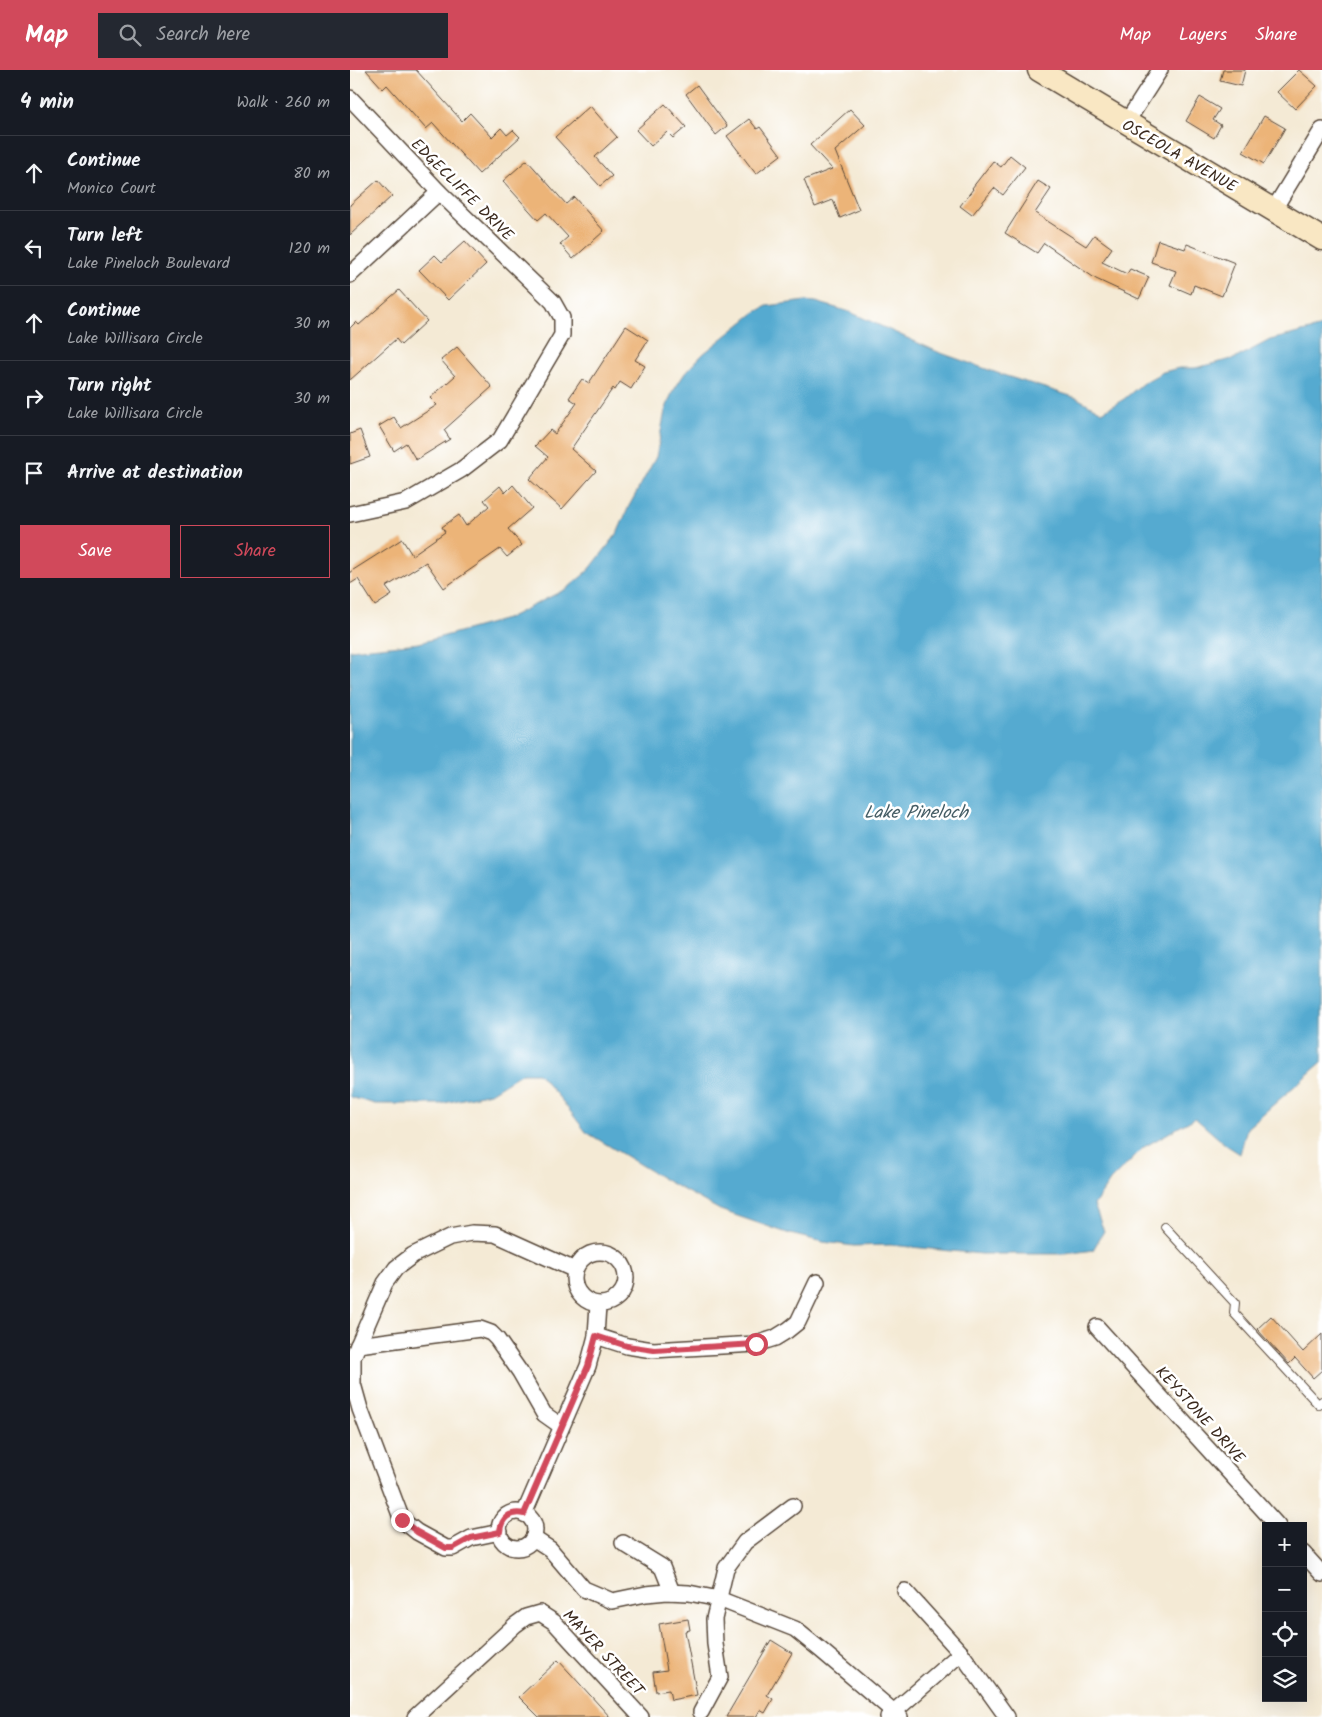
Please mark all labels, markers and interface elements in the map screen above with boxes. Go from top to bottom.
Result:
search box [98,13,448,58]
text: Map [25,16,68,55]
text: Search here [156,20,250,50]
icon: search [116,21,144,49]
text: Map [1120,21,1151,50]
text: Layers [1179,21,1227,50]
text: Share [1255,21,1297,50]
text: 4 min [20,86,74,119]
text: Walk · 260 m [237,90,330,115]
street label: OSCEOLA AVENUE [1117,113,1242,200]
street label: EDGECLIFFE DRIVE [405,133,520,248]
text: Continue [67,146,140,176]
icon: ahead [20,159,48,187]
text: 80 m [293,161,330,186]
text: Monico Court [67,176,156,201]
text: Turn left [67,221,142,251]
icon: left [20,234,48,262]
text: 120 m [289,236,330,261]
text: Lake Pineloch Boulevard [67,251,230,276]
text: Continue [67,296,140,326]
icon: ahead [20,309,48,337]
text: 30 m [294,311,330,336]
text: Lake Willisara Circle [67,326,203,351]
text: Turn right [67,371,152,401]
icon: right [20,384,48,412]
text: 30 m [294,386,330,411]
text: Lake Willisara Circle [67,401,203,426]
text: Arrive at destination [67,458,243,488]
icon: arrive [20,459,48,487]
button: Save [20,525,170,578]
button: Share [180,525,330,578]
water label: Lake Pineloch [864,799,969,828]
route start [745,1333,768,1356]
street label: KEYSTONE DRIVE [1149,1361,1251,1470]
route end [391,1509,414,1532]
map controls [1262,1522,1307,1702]
button: + [1262,1522,1307,1567]
button: − [1262,1567,1307,1612]
street label: MAYER STREET [556,1604,651,1703]
button: locate [1262,1612,1307,1657]
button: layers [1262,1657,1307,1702]

